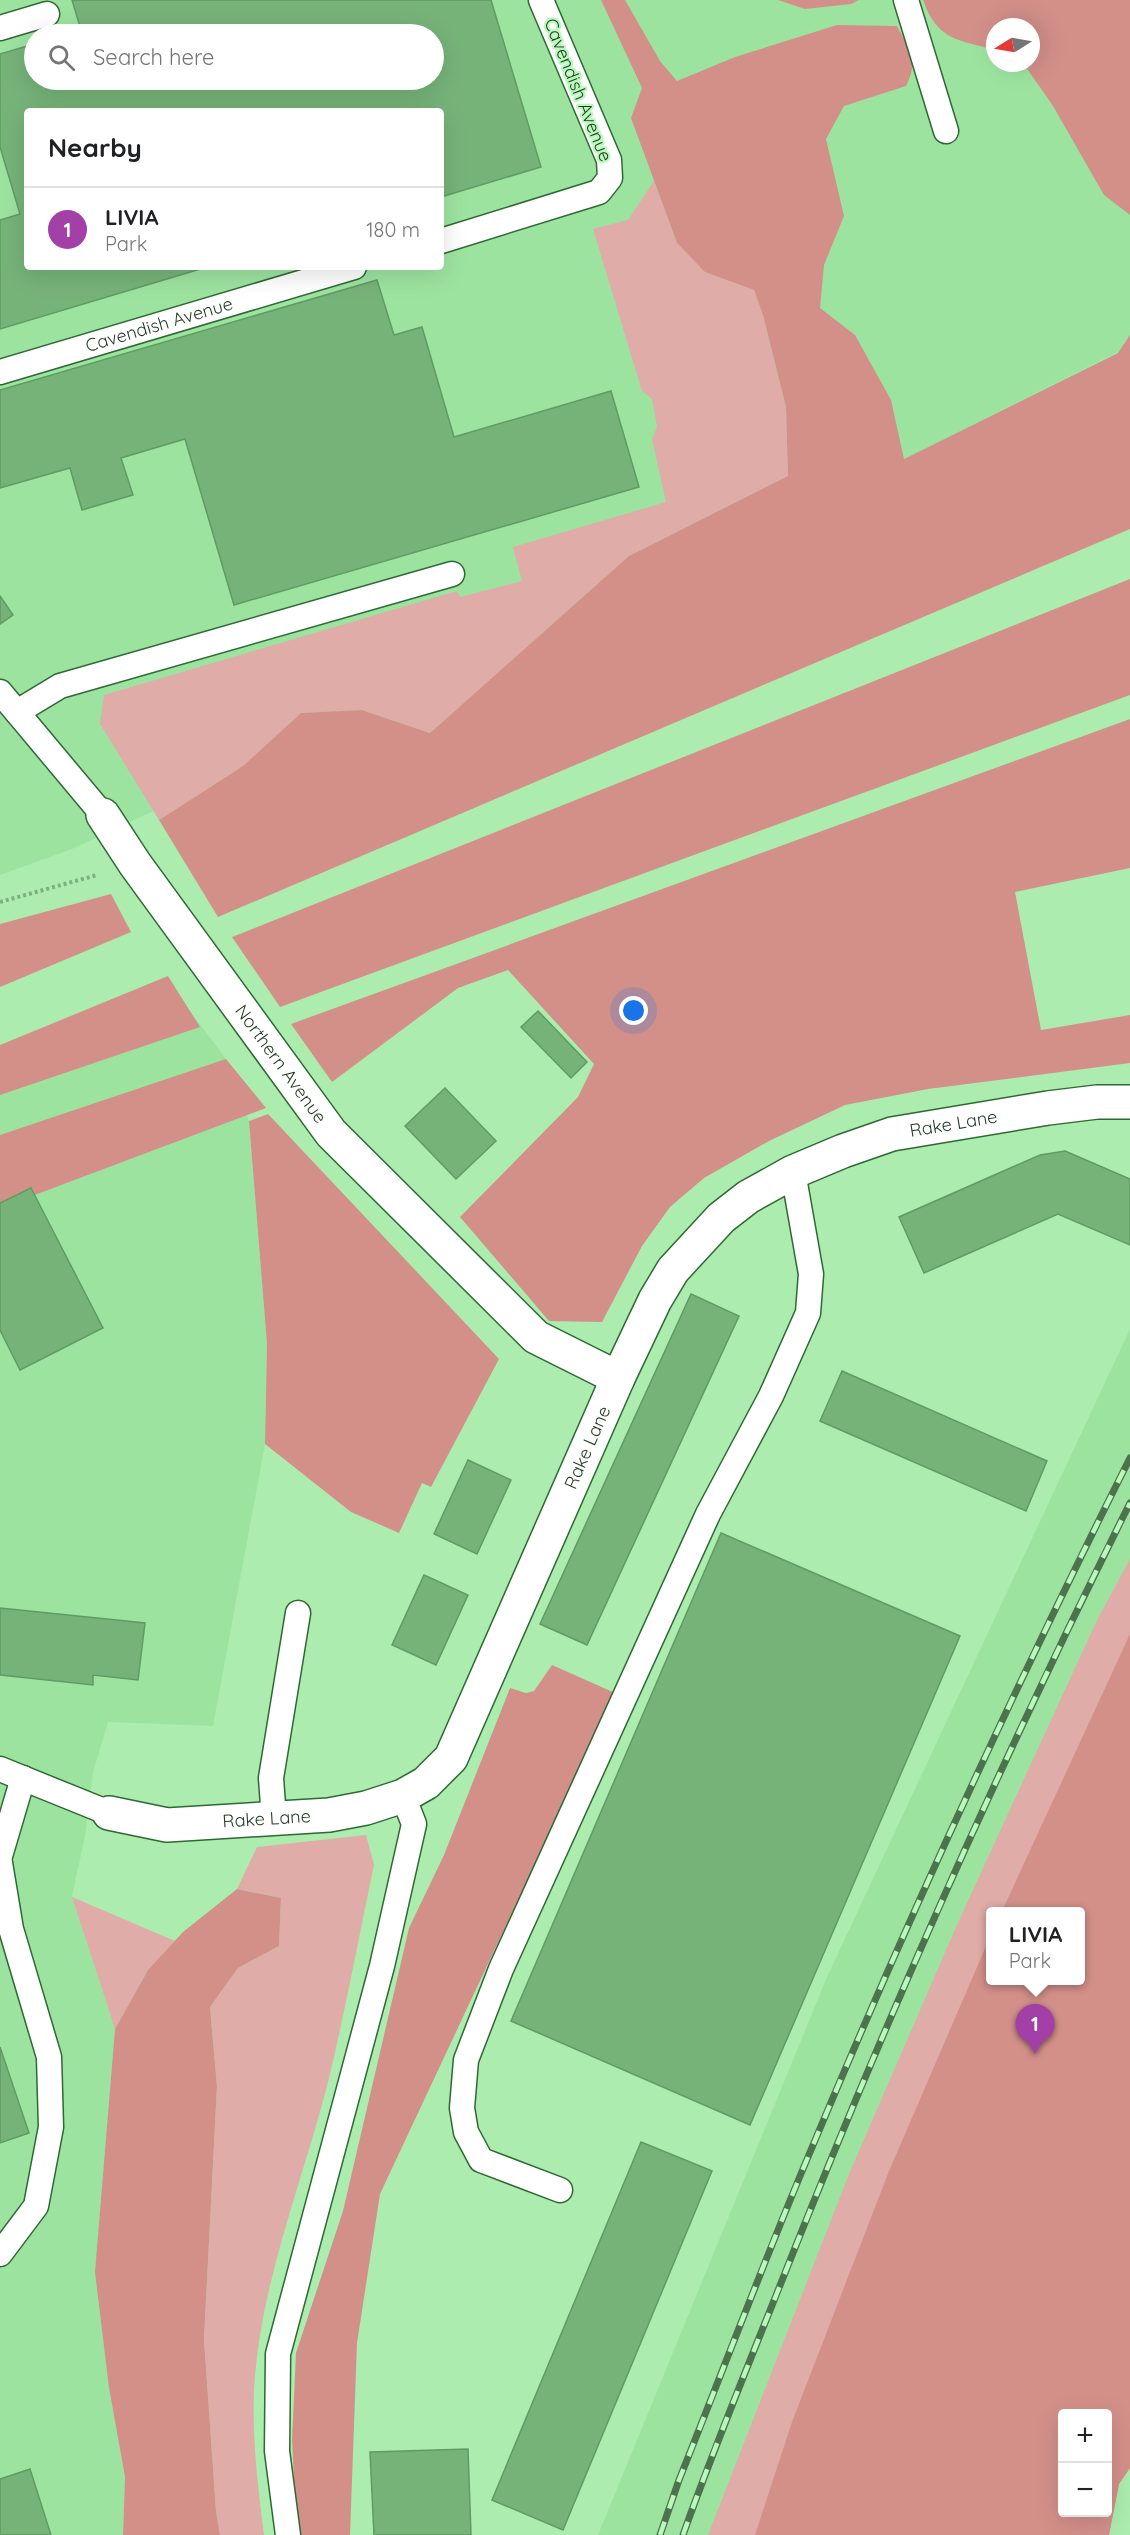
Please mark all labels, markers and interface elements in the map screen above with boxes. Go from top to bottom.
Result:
street label: Cavendish Avenue [539,15,618,165]
north arrow [986,18,1040,72]
search box [24,24,444,90]
icon: search [45,41,78,74]
text: Search here [93,43,214,71]
text: Nearby [48,131,142,164]
text: LIVIA [105,203,158,231]
text: 1 [64,217,71,242]
text: 180 m [366,217,420,242]
text: Park [105,231,147,256]
street label: Cavendish Avenue [83,292,235,357]
your location [619,996,648,1025]
street label: Northern Avenue [230,1000,332,1128]
street label: Rake Lane [908,1105,999,1142]
street label: Rake Lane [559,1402,615,1492]
street label: Rake Lane [222,1804,311,1833]
popup [986,1907,1085,1985]
text: LIVIA [1009,1920,1062,1948]
text: Park [1009,1948,1051,1973]
pin: 1 [1016,2004,1054,2054]
map controls [1058,2409,1112,2517]
button: + [1058,2409,1112,2463]
button: − [1058,2463,1112,2517]

